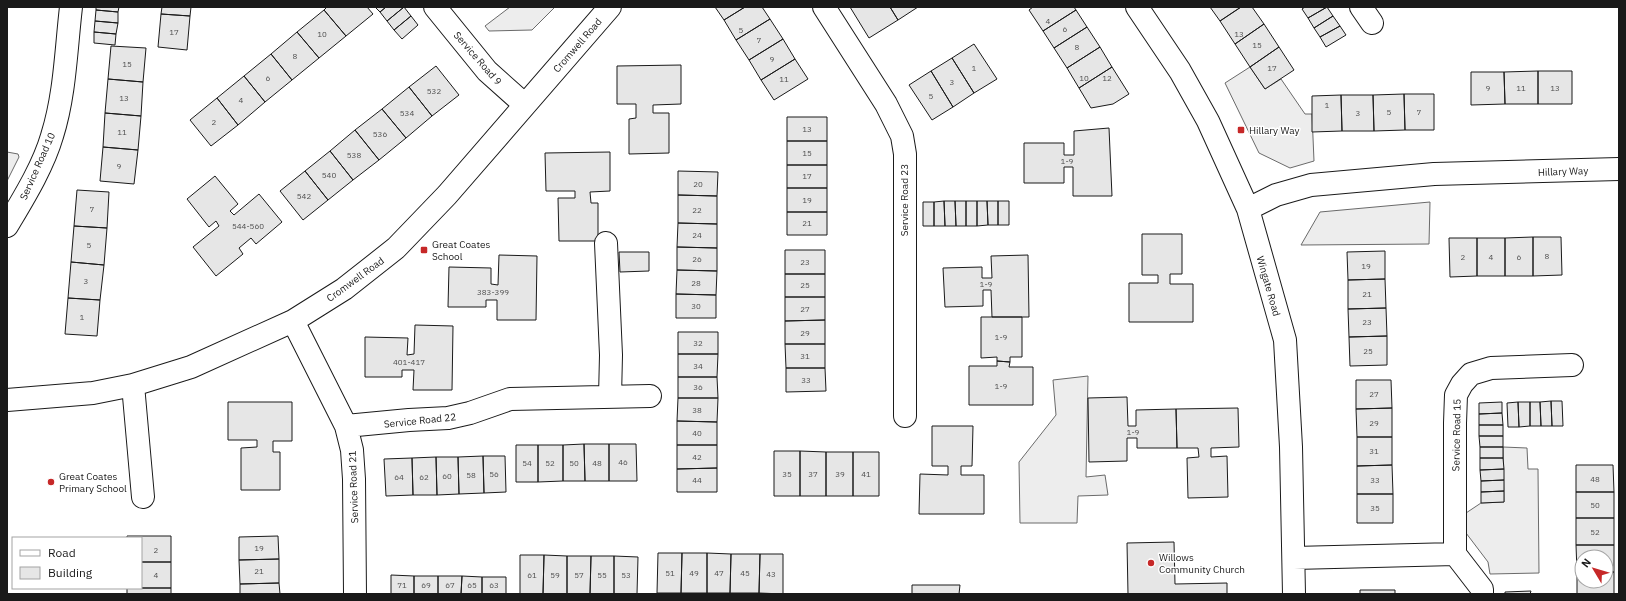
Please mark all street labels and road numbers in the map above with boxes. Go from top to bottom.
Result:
street label: Cromwell Road [550,15,605,75]
street label: Service Road 9 [451,29,504,88]
street label: Service Road 10 [17,130,58,202]
street label: Service Road 23 [898,164,911,236]
street label: Hillary Way [1538,164,1588,179]
street label: Cromwell Road [324,254,387,305]
street label: Wingate Road [1254,255,1283,318]
street label: Service Road 15 [1449,399,1464,471]
street label: Service Road 22 [383,410,457,431]
street label: Service Road 21 [346,450,361,524]

